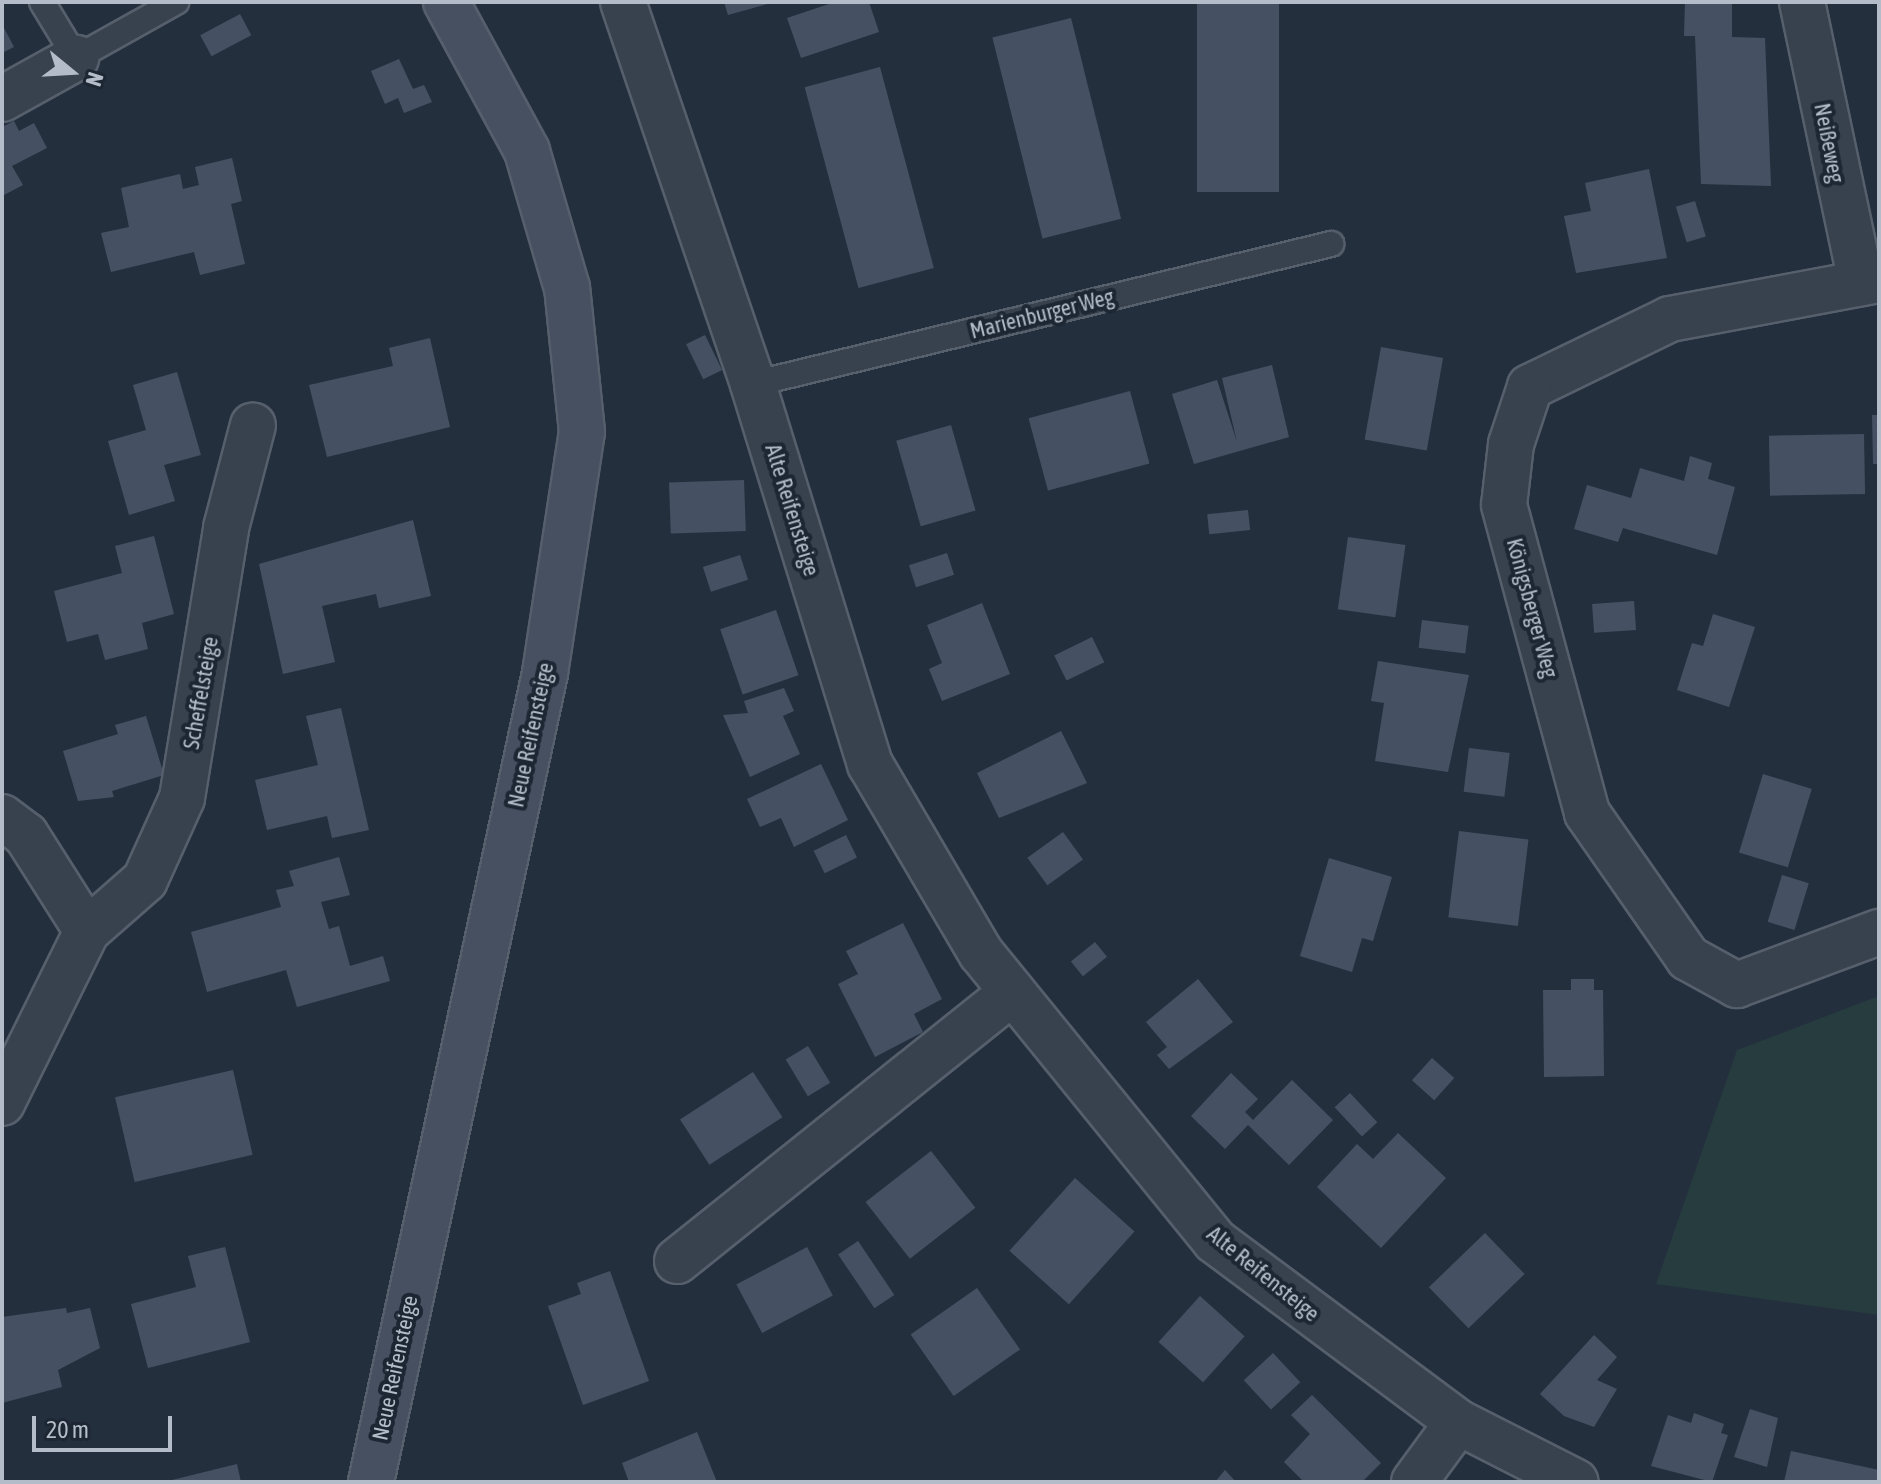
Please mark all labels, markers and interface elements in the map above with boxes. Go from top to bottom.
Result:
north arrow [32,32,112,112]
text: N [80,69,109,90]
street label: Neißeweg [1808,101,1850,185]
street label: Marienburger Weg [967,283,1117,345]
street label: Alte Reifensteige [759,441,825,579]
street label: Königsberger Weg [1501,535,1563,681]
street label: Scheffelsteige [178,635,224,751]
street label: Neue Reifensteige [503,660,559,810]
street label: Alte Reifensteige [1202,1221,1324,1327]
street label: Neue Reifensteige [367,1293,423,1443]
scale bar [36,1400,176,1450]
text: 20 m [46,1416,89,1443]

